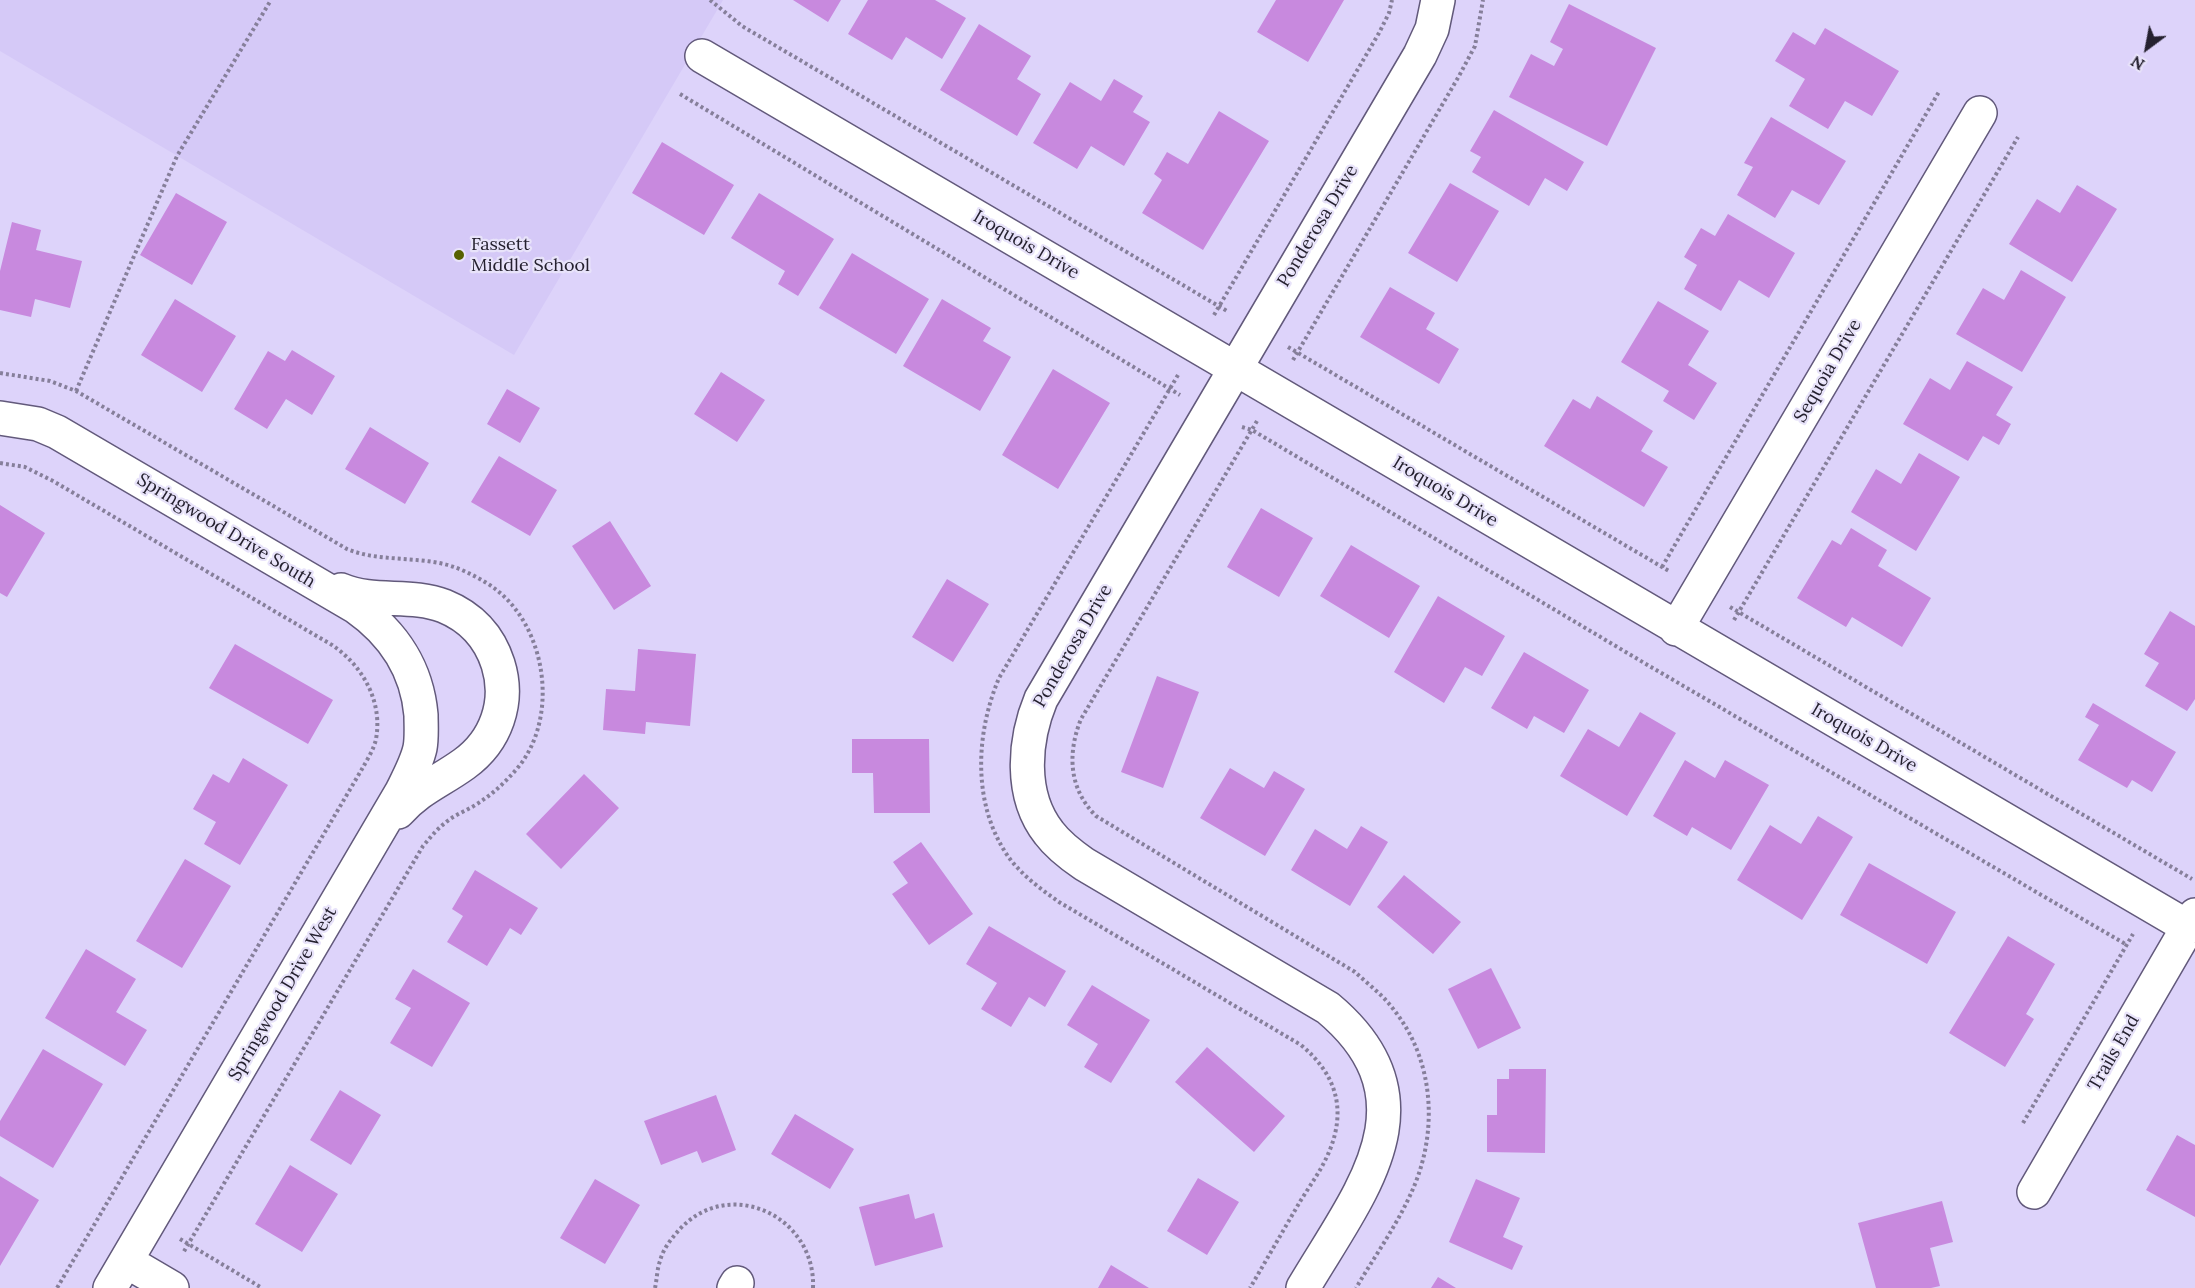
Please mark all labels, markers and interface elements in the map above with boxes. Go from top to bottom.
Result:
north arrow [2117,18,2177,78]
text: N [2127,52,2148,75]
street label: Ponderosa Drive [1273,161,1363,291]
street label: Iroquois Drive [969,206,1083,284]
place label: Fassett Middle School [471,234,590,276]
marker: Fassett Middle School [452,248,466,262]
street label: Sequoia Drive [1790,316,1866,426]
street label: Iroquois Drive [1388,452,1502,532]
street label: Springwood Drive South [133,469,319,593]
street label: Ponderosa Drive [1029,581,1117,711]
street label: Iroquois Drive [1807,699,1921,777]
street label: Springwood Drive West [224,903,342,1085]
street label: Trails End [2084,1011,2144,1095]

